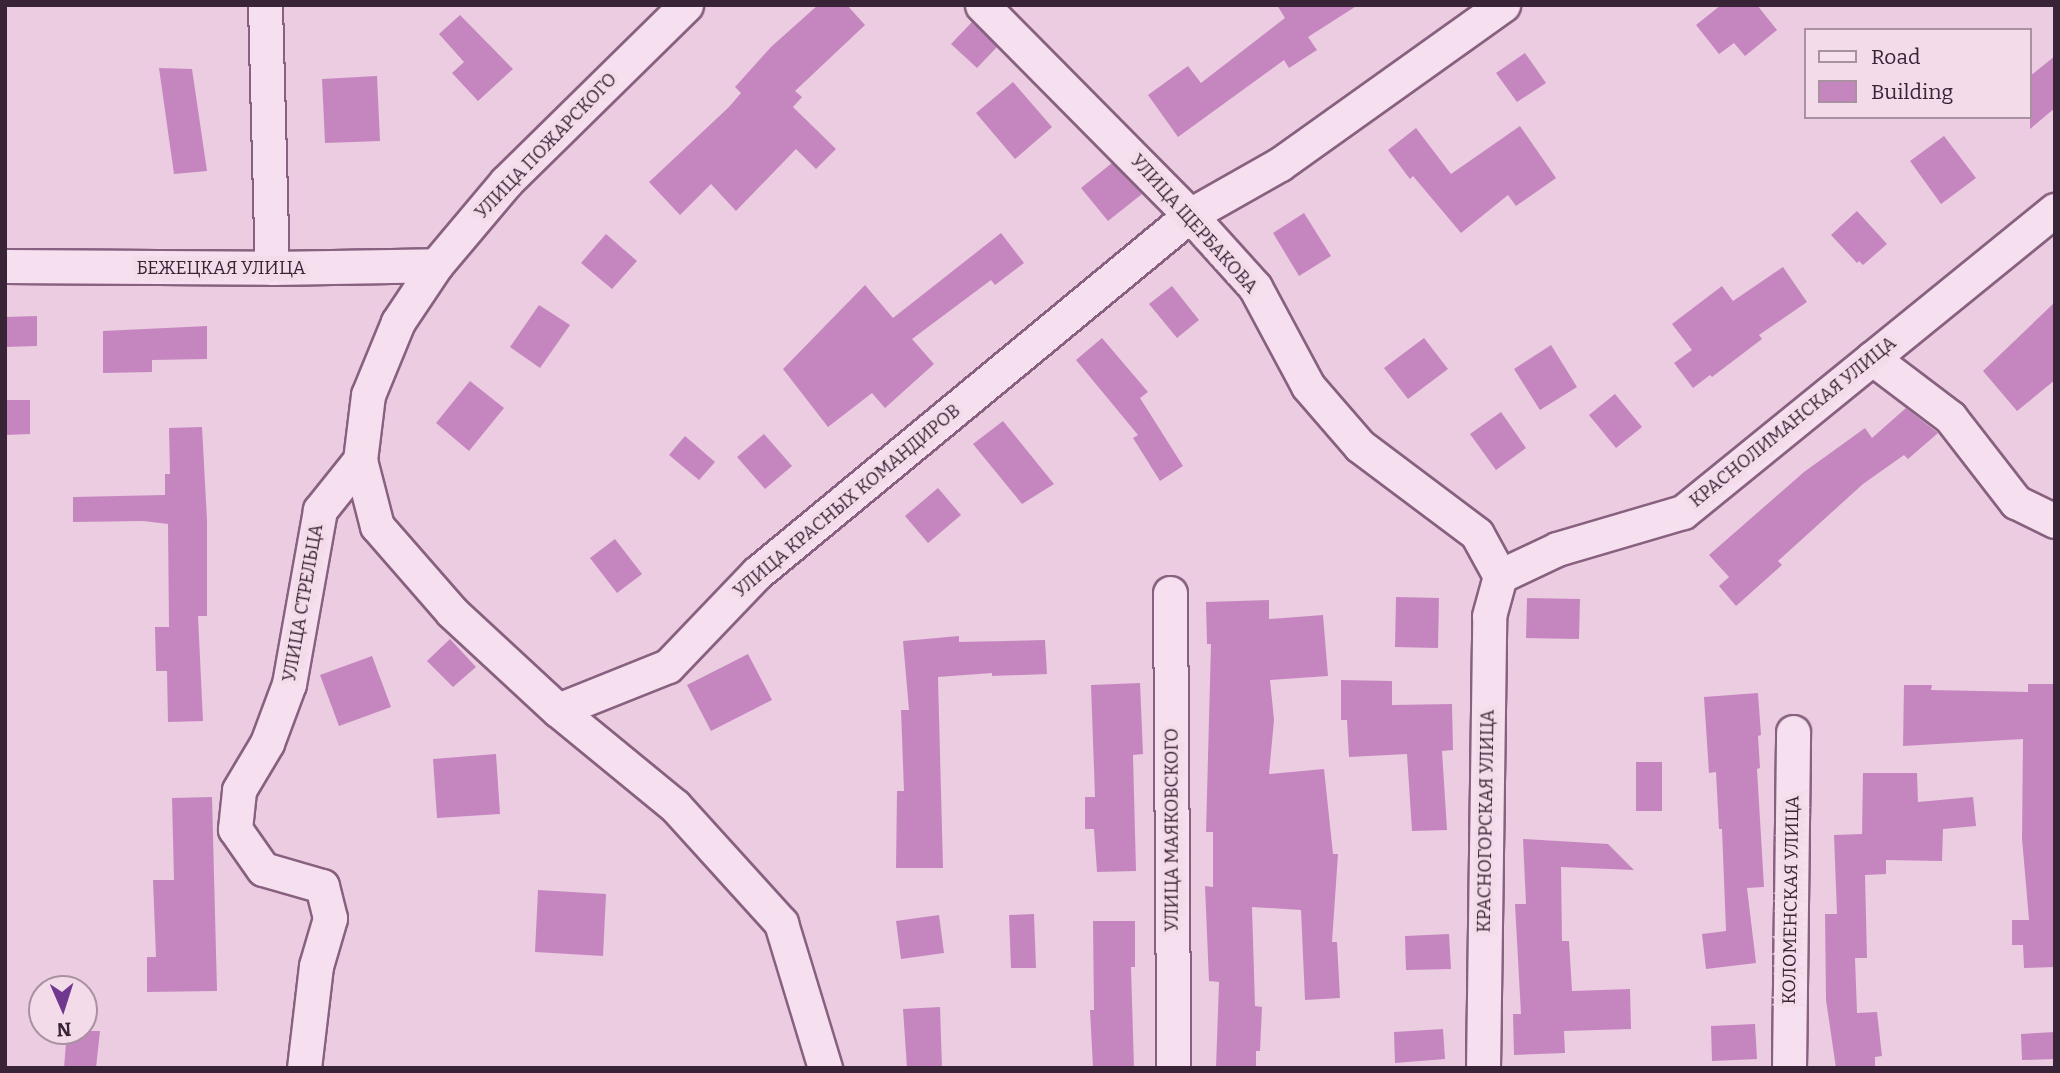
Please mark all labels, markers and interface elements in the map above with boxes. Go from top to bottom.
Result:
legend [1804,28,2032,119]
text: Road [1871,44,1920,70]
street label: УЛИЦА ПОЖАРСКОГО [471,69,621,223]
text: Building [1871,79,1953,105]
street label: УЛИЦА ЩЕРБАКОВА [1126,150,1262,298]
street label: БЕЖЕЦКАЯ УЛИЦА [137,257,305,279]
street label: КРАСНОЛИМАНСКАЯ УЛИЦА [1686,332,1900,512]
street label: УЛИЦА КРАСНЫХ КОМАНДИРОВ [729,400,965,602]
street label: УЛИЦА СТРЕЛЬЦА [279,523,327,683]
street label: КРАСНОГОРСКАЯ УЛИЦА [1473,709,1499,933]
street label: УЛИЦА МАЯКОВСКОГО [1161,728,1183,932]
street label: КОЛОМЕНСКАЯ УЛИЦА [1778,795,1804,1005]
north arrow [28,975,98,1045]
text: N [56,1018,72,1041]

